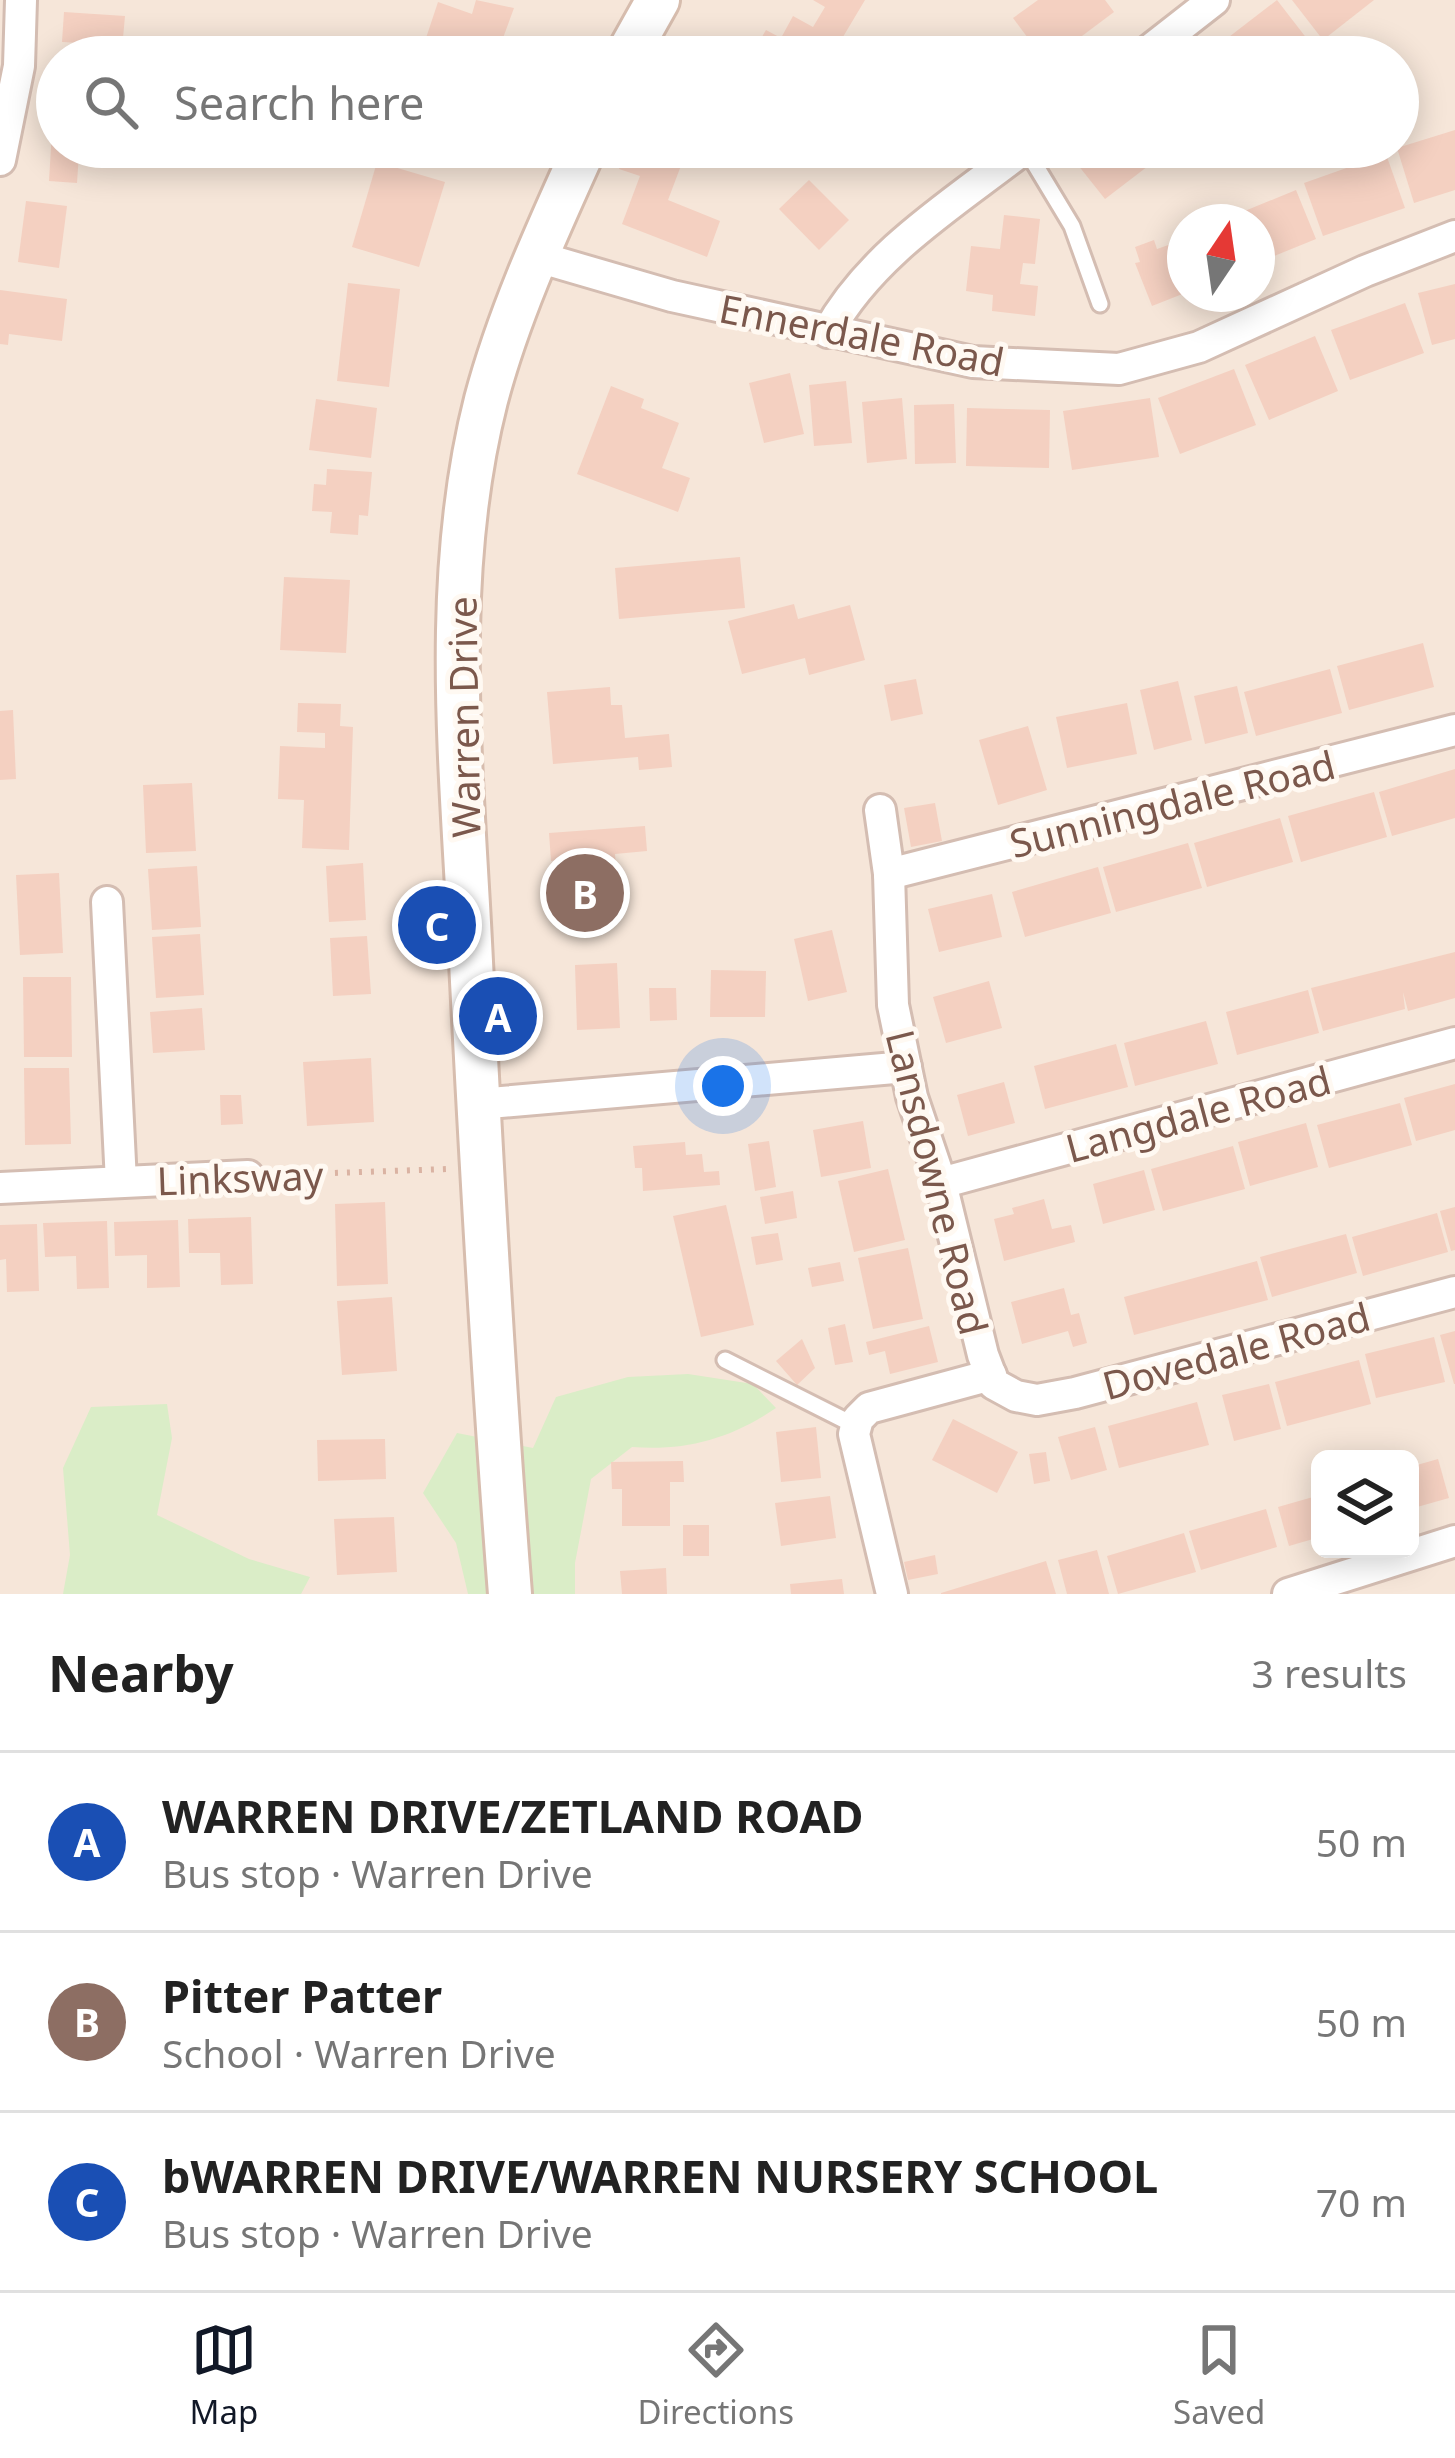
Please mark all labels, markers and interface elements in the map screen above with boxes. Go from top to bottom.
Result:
search box [36,36,1419,168]
icon: search [78,69,144,135]
text: Search here [174,72,424,133]
north arrow [1167,204,1275,312]
street label: Ennerdale Road [715,280,1009,388]
street label: Warren Drive [434,596,492,838]
street label: Sunningdale Road [1004,737,1340,869]
pin: B [546,848,624,938]
pin: C [398,880,476,970]
pin: A [459,971,537,1061]
street label: Lansdowne Road [874,1024,1002,1340]
street label: Langdale Road [1060,1052,1336,1174]
your location [693,1056,753,1116]
street label: Linksway [156,1148,324,1206]
street label: Dovedale Road [1096,1289,1376,1411]
map controls [1311,1450,1419,1558]
button: layers [1311,1450,1419,1558]
text: Nearby [48,1637,234,1707]
text: 3 results [1252,1646,1407,1699]
text: WARREN DRIVE/ZETLAND ROAD [162,1785,864,1846]
text: A [74,1815,101,1868]
text: 50 m [1316,1815,1407,1868]
text: Bus stop · Warren Drive [162,1846,593,1899]
text: Pitter Patter [162,1965,442,2026]
text: B [74,1995,100,2048]
text: 50 m [1316,1995,1407,2048]
text: School · Warren Drive [162,2026,556,2079]
text: bWARREN DRIVE/WARREN NURSERY SCHOOL [162,2145,1158,2206]
text: C [74,2175,100,2228]
text: 70 m [1316,2175,1407,2228]
text: Bus stop · Warren Drive [162,2206,593,2259]
tab: Map [190,2317,258,2434]
tab: Directions [637,2317,794,2434]
tab: Saved [1173,2317,1265,2434]

